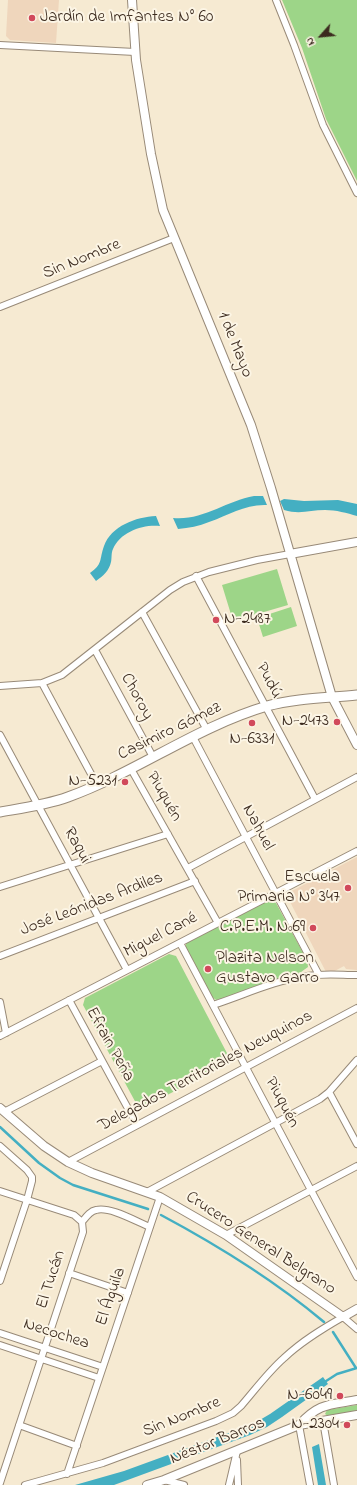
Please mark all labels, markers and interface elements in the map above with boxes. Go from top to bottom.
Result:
place label: Jardín de Imfantes N° 60 [40,8,213,28]
marker: Jardín de Imfantes N° 60 [27,13,37,23]
north arrow [301,16,341,56]
text: N [301,35,319,48]
street label: Sin Nombre [40,235,124,285]
street label: 1 de Mayo [212,309,256,381]
place label: N-2487 [224,610,271,630]
marker: N-2487 [211,615,221,625]
street label: Pudú [250,660,286,702]
street label: Choroy [115,670,157,724]
street label: Casimiro Gómez [115,698,225,766]
place label: N-2473 [282,712,329,732]
marker: N-2473 [332,717,342,727]
marker: N-6331 [247,718,257,728]
place label: N-6331 [230,730,274,750]
street label: Piuquén [141,768,185,826]
place label: N-5231 [69,772,117,792]
marker: N-5231 [120,777,130,787]
street label: Nahuel [237,802,277,854]
street label: Raqui [58,824,94,868]
street label: José Leónidas Ardiles [18,868,166,942]
place label: Escuela Primaria N° 347 [237,868,340,908]
marker: Escuela Primaria N° 347 [343,883,353,893]
street label: Miguel Cané [121,909,201,963]
place label: C.P.E.M. Nº69 [220,918,305,938]
marker: C.P.E.M. Nº69 [308,923,318,933]
place label: Plazita Nelson Gustavo Garro [216,949,319,989]
marker: Plazita Nelson Gustavo Garro [203,964,213,974]
street label: Efrain Peña [80,1004,138,1086]
street label: Delegados Territoriales Neuquinos [95,1007,317,1137]
street label: Piuquén [259,1074,303,1132]
street label: Crucero General Belgrano [181,1188,339,1300]
street label: El Tucán [33,1248,71,1312]
street label: El Águila [93,1265,131,1329]
street label: Necochea [21,1315,91,1355]
place label: N-6049 [287,1386,332,1406]
marker: N-6049 [335,1391,345,1401]
street label: Sin Nombre [140,1393,224,1443]
street label: Néstor Barros [168,1414,268,1470]
place label: N-2304 [291,1415,339,1435]
marker: N-2304 [342,1420,352,1430]

